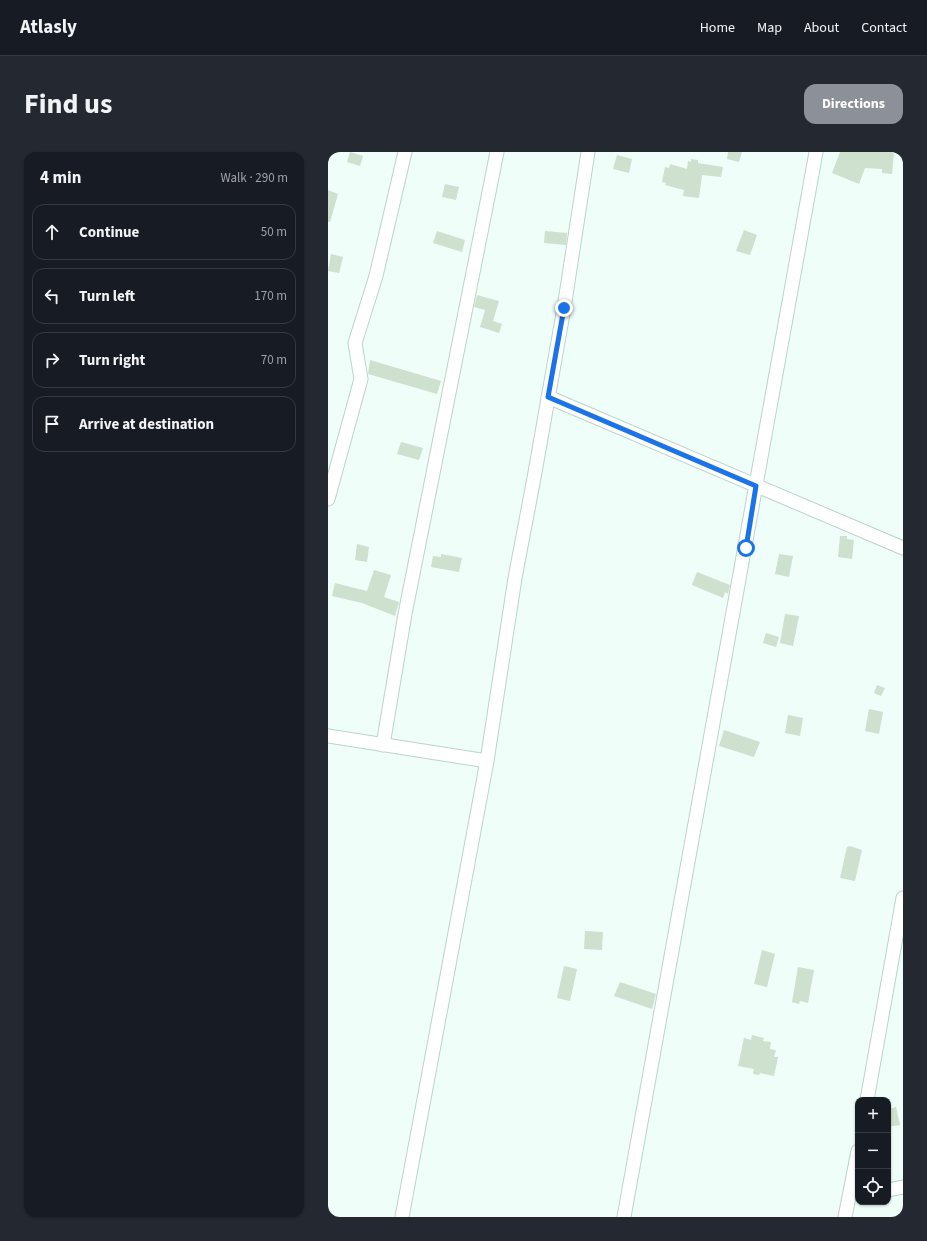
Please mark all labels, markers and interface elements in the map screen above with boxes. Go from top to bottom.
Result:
text: Atlasly [20,14,77,41]
text: Home [700,18,735,38]
text: Map [757,18,782,38]
text: About [804,18,839,38]
text: Contact [861,18,907,38]
text: Find us [24,84,112,124]
button: Directions [804,84,903,124]
text: 4 min [40,166,81,190]
text: Walk · 290 m [220,169,288,187]
icon: ahead [41,221,63,243]
text: Continue [79,222,139,243]
text: 50 m [261,223,287,241]
icon: left [41,285,63,307]
text: Turn left [79,286,135,307]
text: 170 m [254,287,287,305]
route end [555,299,573,317]
icon: right [41,349,63,371]
text: Turn right [79,350,145,371]
text: 70 m [261,351,287,369]
icon: arrive [41,413,63,435]
text: Arrive at destination [79,414,214,435]
route start [737,539,755,557]
map controls [855,1097,891,1205]
button: + [855,1097,891,1133]
button: − [855,1133,891,1169]
button: locate [855,1169,891,1205]

